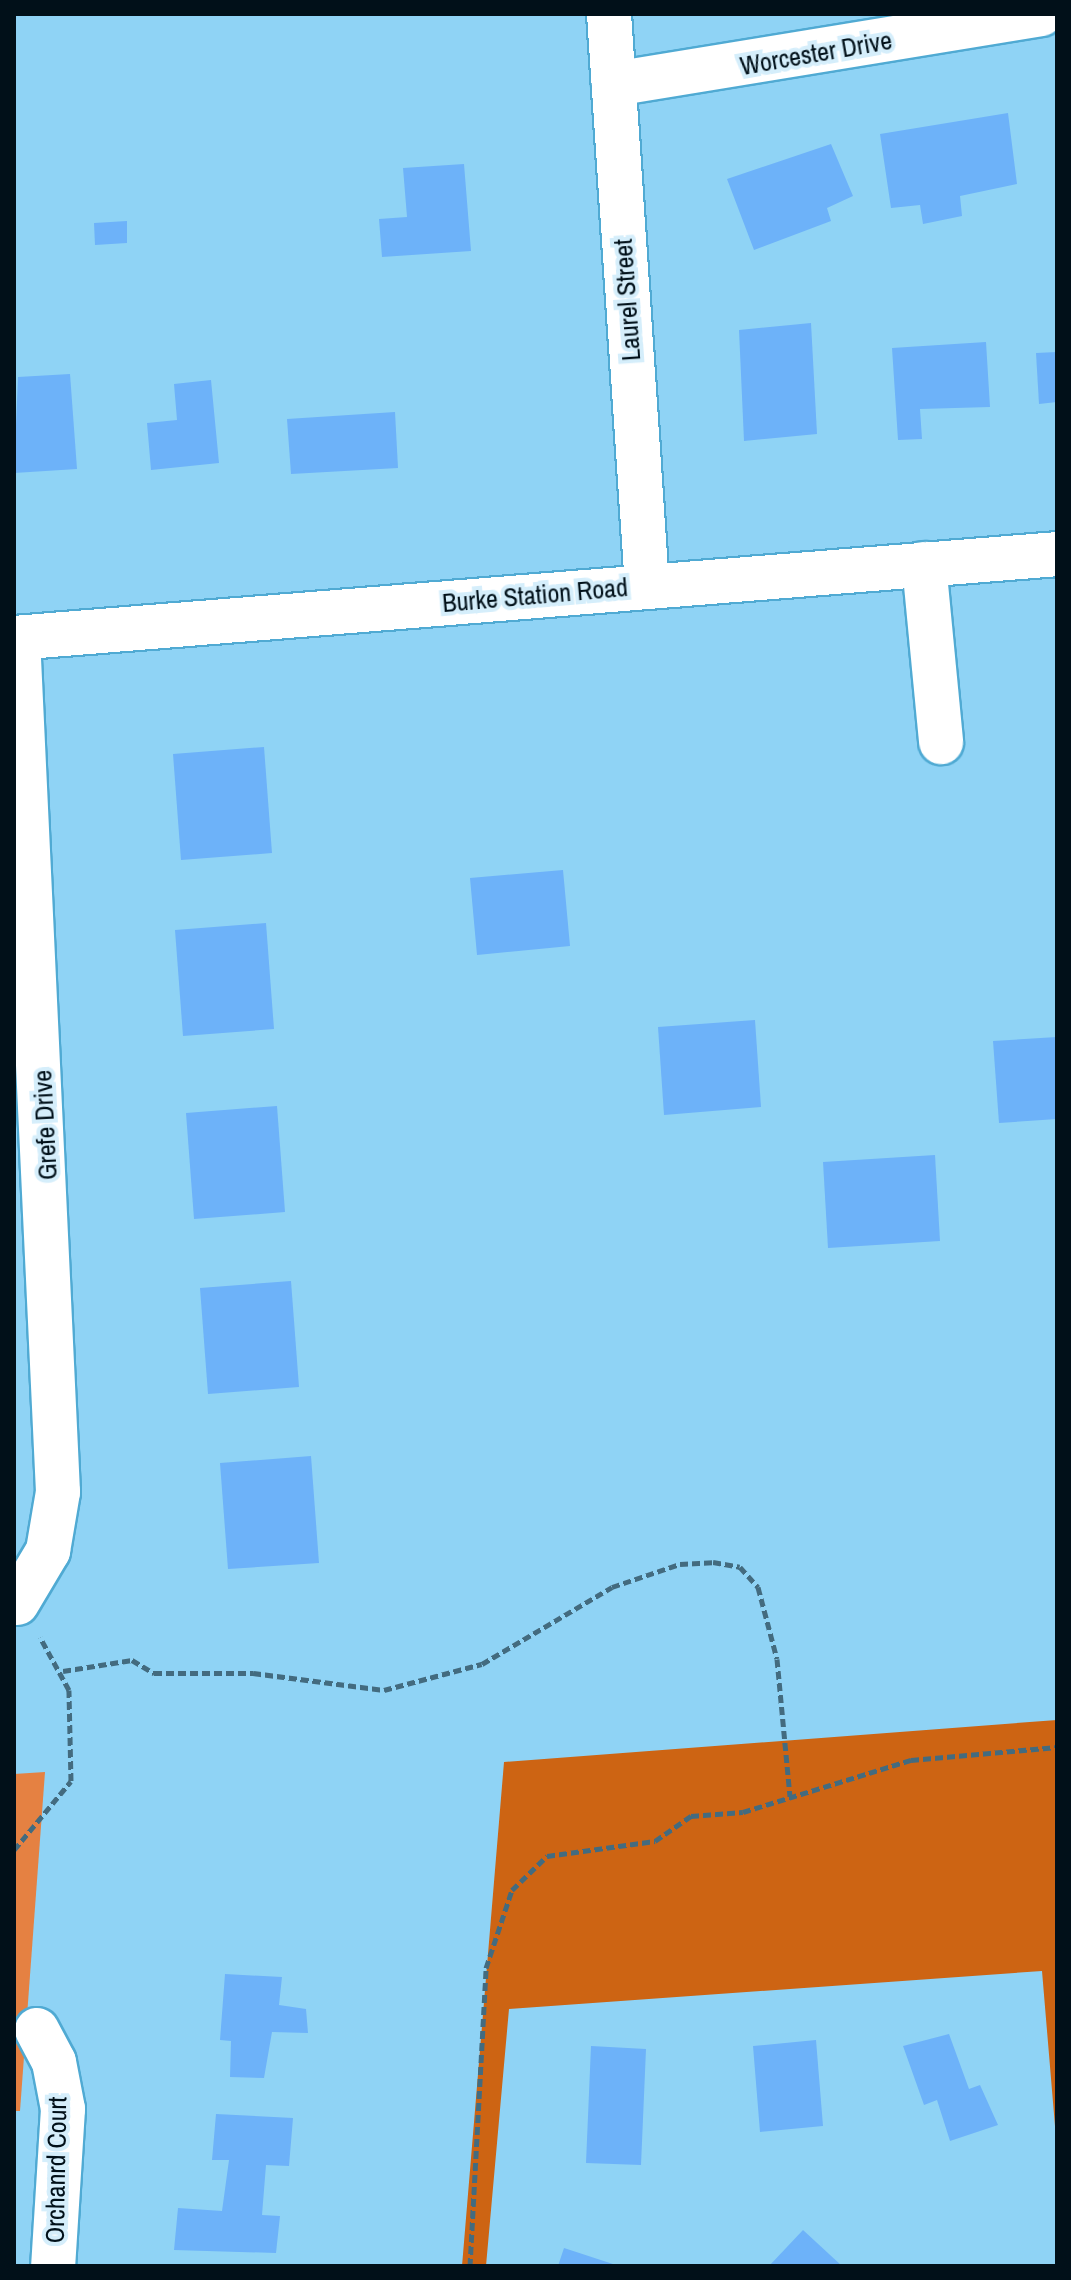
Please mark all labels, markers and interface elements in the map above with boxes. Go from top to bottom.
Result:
street label: Worcester Drive [738,24,894,82]
street label: Laurel Street [607,238,647,362]
street label: Burke Station Road [441,571,629,619]
street label: Grefe Drive [27,1069,63,1181]
street label: Orchanrd Court [39,2096,73,2244]

